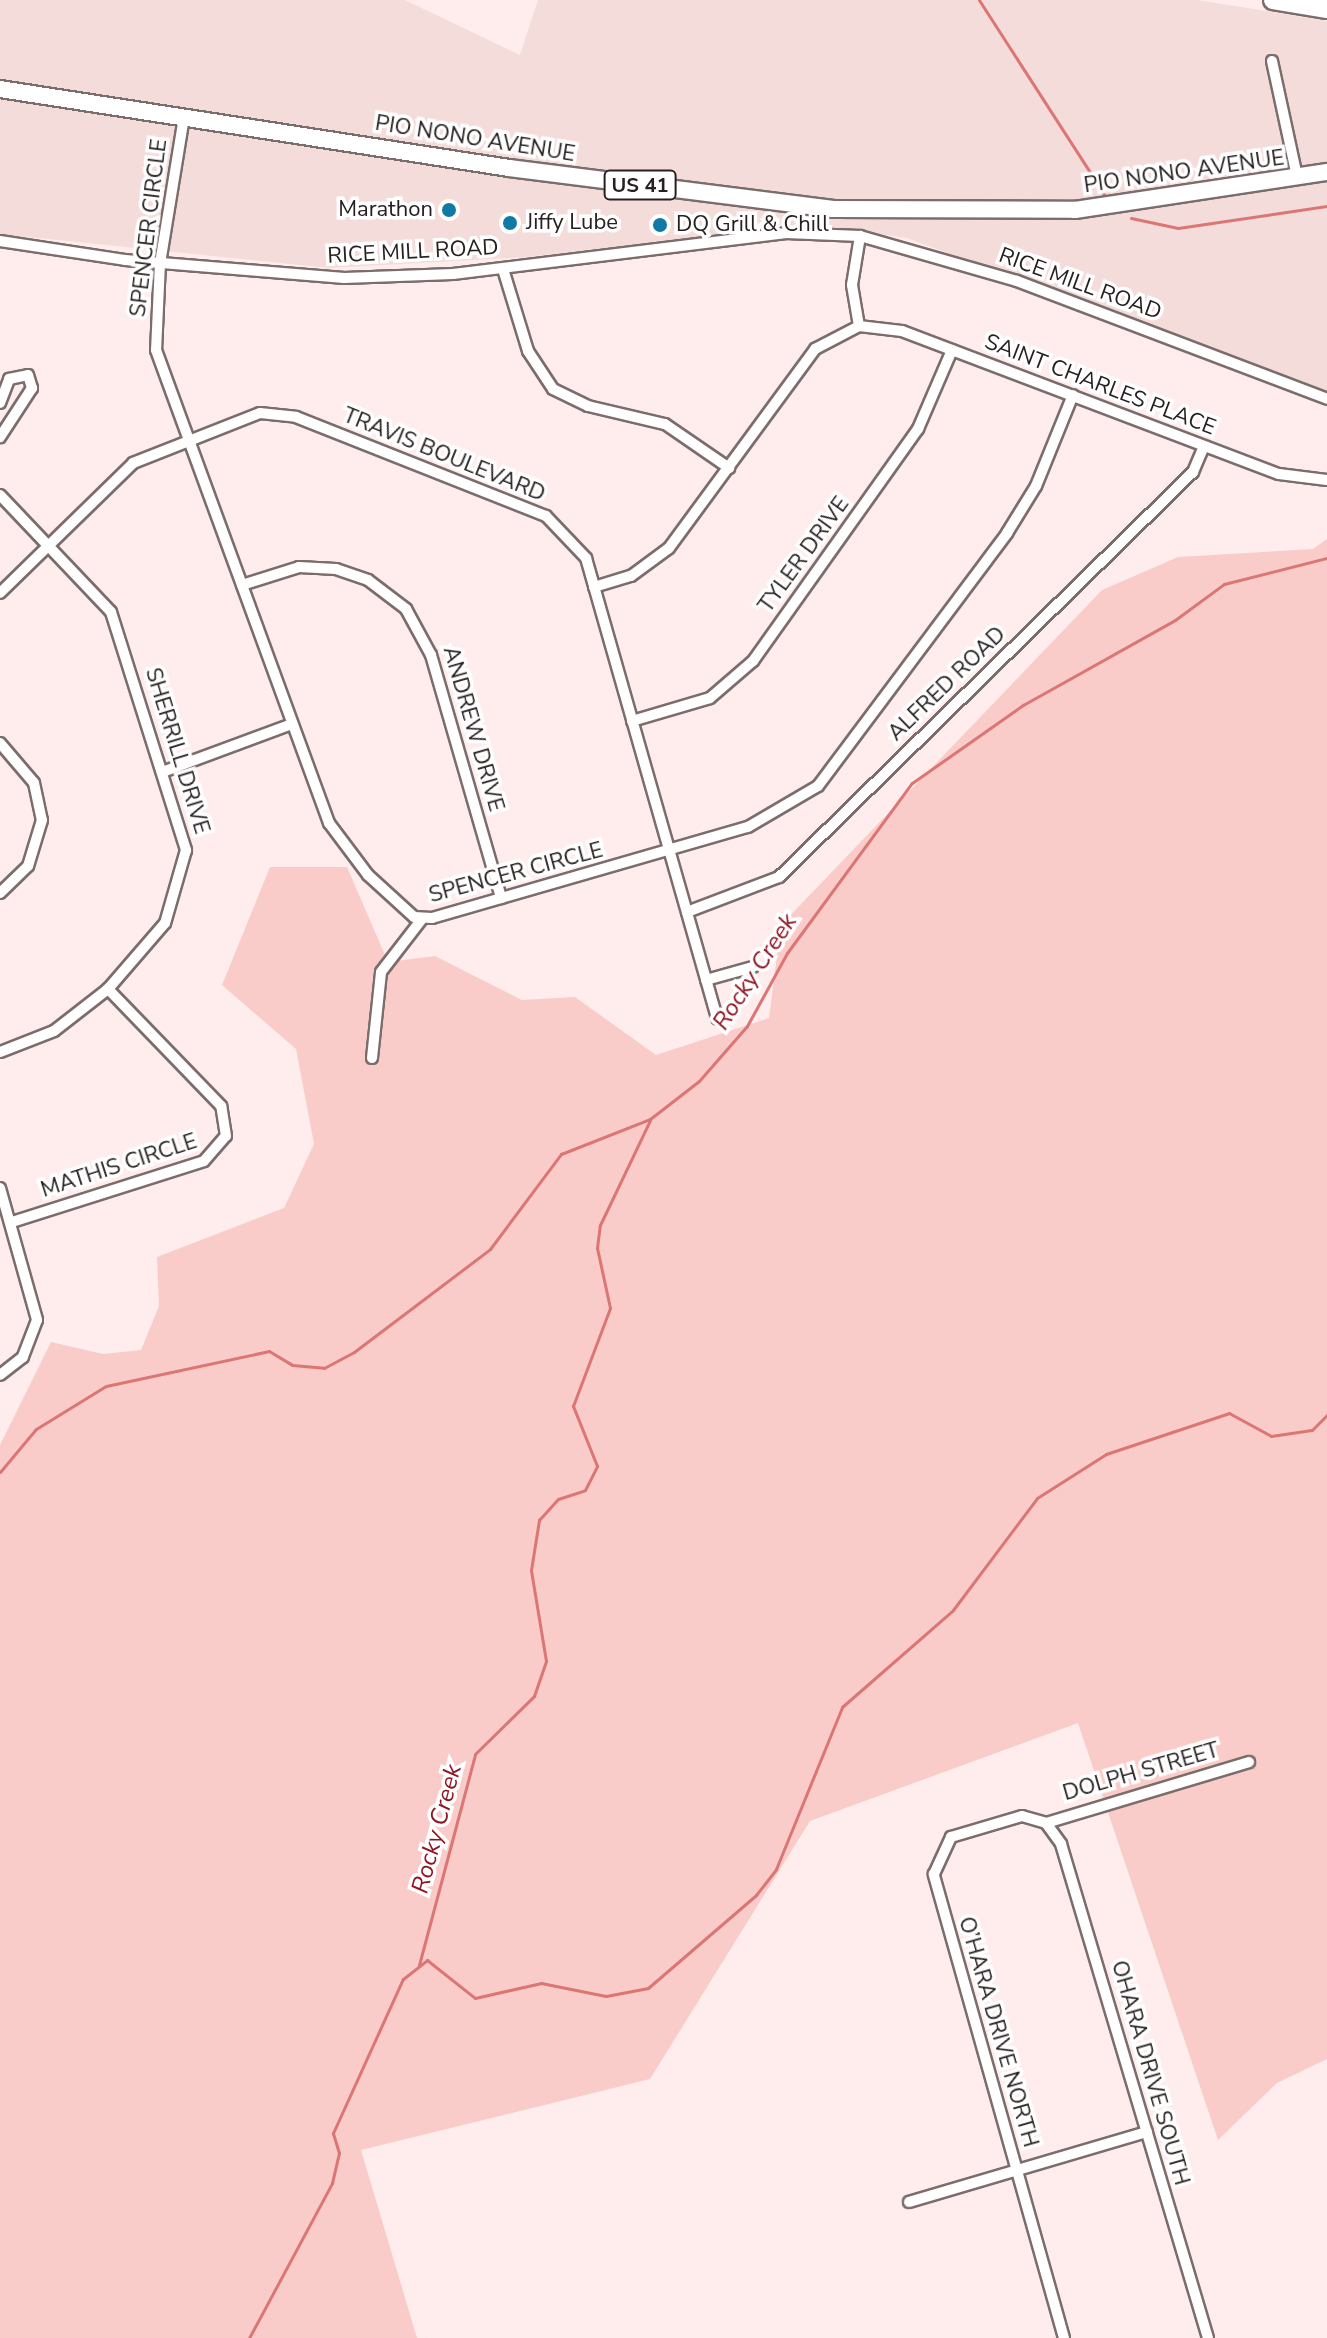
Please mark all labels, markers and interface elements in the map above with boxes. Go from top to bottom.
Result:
street label: PIO NONO AVENUE [373,110,577,168]
street label: SPENCER CIRCLE [125,137,173,319]
street label: PIO NONO AVENUE [1082,145,1286,199]
road number: US 41 [602,169,678,201]
place label: Marathon [338,197,433,223]
marker: Marathon [440,201,458,219]
place label: Jiffy Lube [526,210,618,236]
place label: DQ Grill & Chill [676,212,829,238]
marker: Jiffy Lube [501,214,519,232]
marker: DQ Grill & Chill [651,216,669,234]
street label: RICE MILL ROAD [327,234,499,270]
street label: RICE MILL ROAD [995,242,1165,326]
street label: SAINT CHARLES PLACE [981,329,1219,441]
street label: TRAVIS BOULEVARD [339,402,549,508]
street label: TYLER DRIVE [753,492,855,618]
street label: ALFRED ROAD [883,621,1011,747]
street label: ANDREW DRIVE [437,643,509,815]
street label: SHERRILL DRIVE [139,665,215,837]
street label: SPENCER CIRCLE [426,837,606,909]
water label: Rocky Creek [707,909,803,1035]
street label: MATHIS CIRCLE [38,1128,200,1204]
street label: DOLPH STREET [1060,1737,1222,1807]
water label: Rocky Creek [406,1761,468,1897]
street label: O’HARA DRIVE NORTH [952,1914,1044,2150]
street label: OHARA DRIVE SOUTH [1105,1958,1195,2188]

